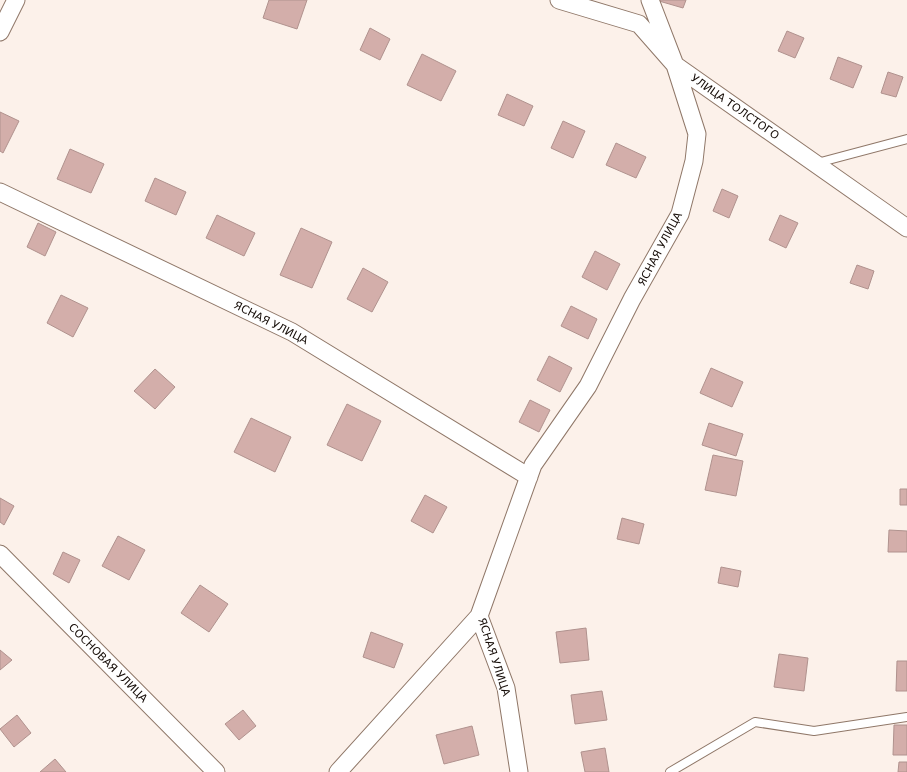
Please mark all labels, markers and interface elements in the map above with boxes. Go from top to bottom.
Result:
street label: УЛИЦА ТОЛСТОГО [688,72,782,143]
street label: ЯСНАЯ УЛИЦА [635,210,685,288]
street label: ЯСНАЯ УЛИЦА [232,299,311,348]
street label: ЯСНАЯ УЛИЦА [475,616,513,698]
street label: СОСНОВАЯ УЛИЦА [66,621,151,706]

